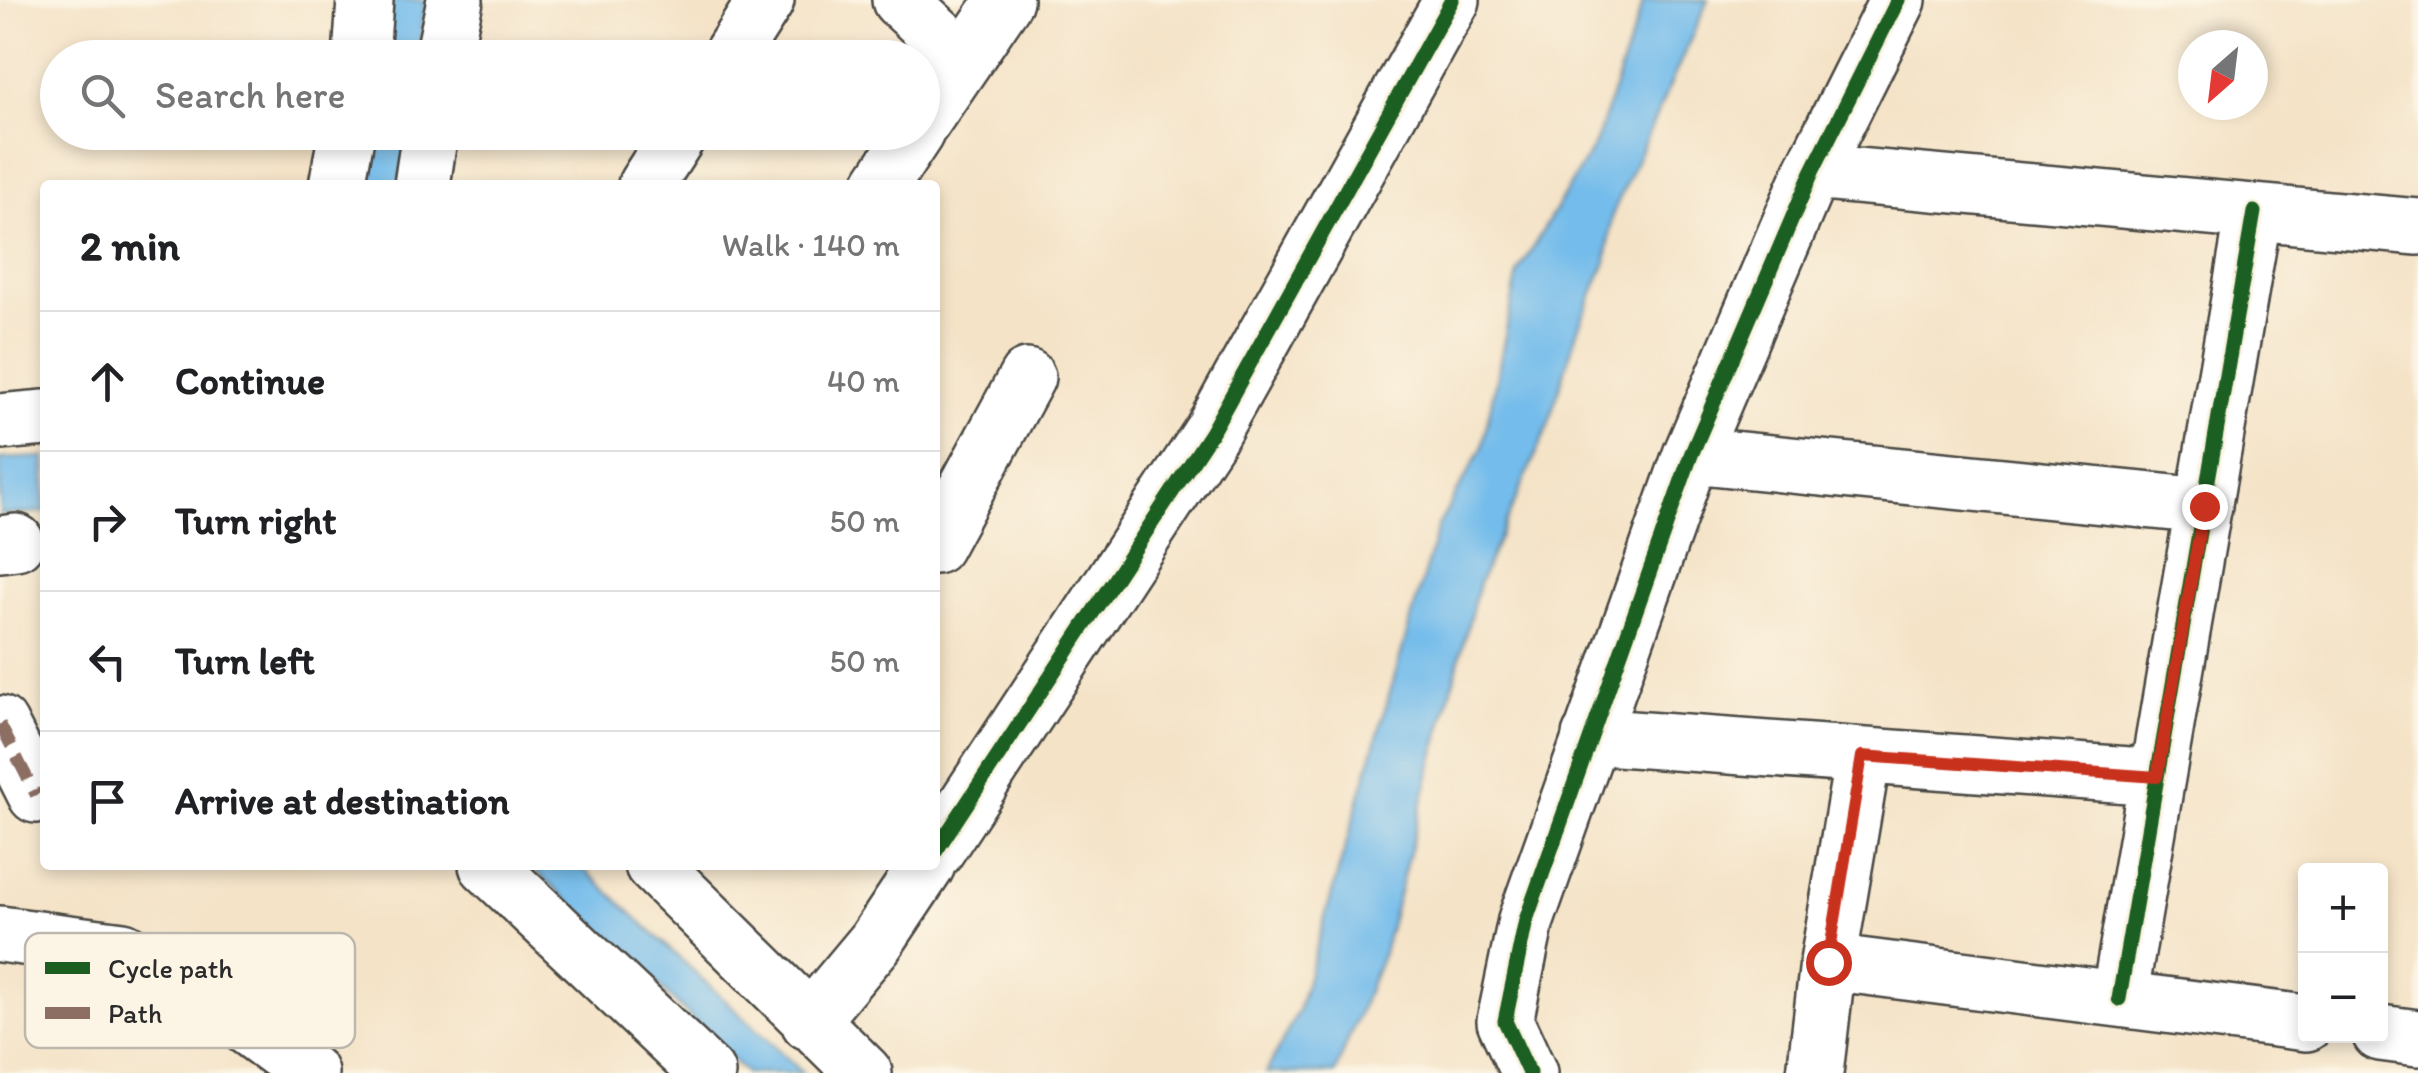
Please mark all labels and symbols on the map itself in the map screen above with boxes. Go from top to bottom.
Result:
north arrow [2178,30,2268,120]
route end [2182,484,2228,530]
legend [25,933,355,1048]
route start [1806,940,1852,986]
text: Cycle path [108,951,233,985]
text: Path [108,996,162,1030]

